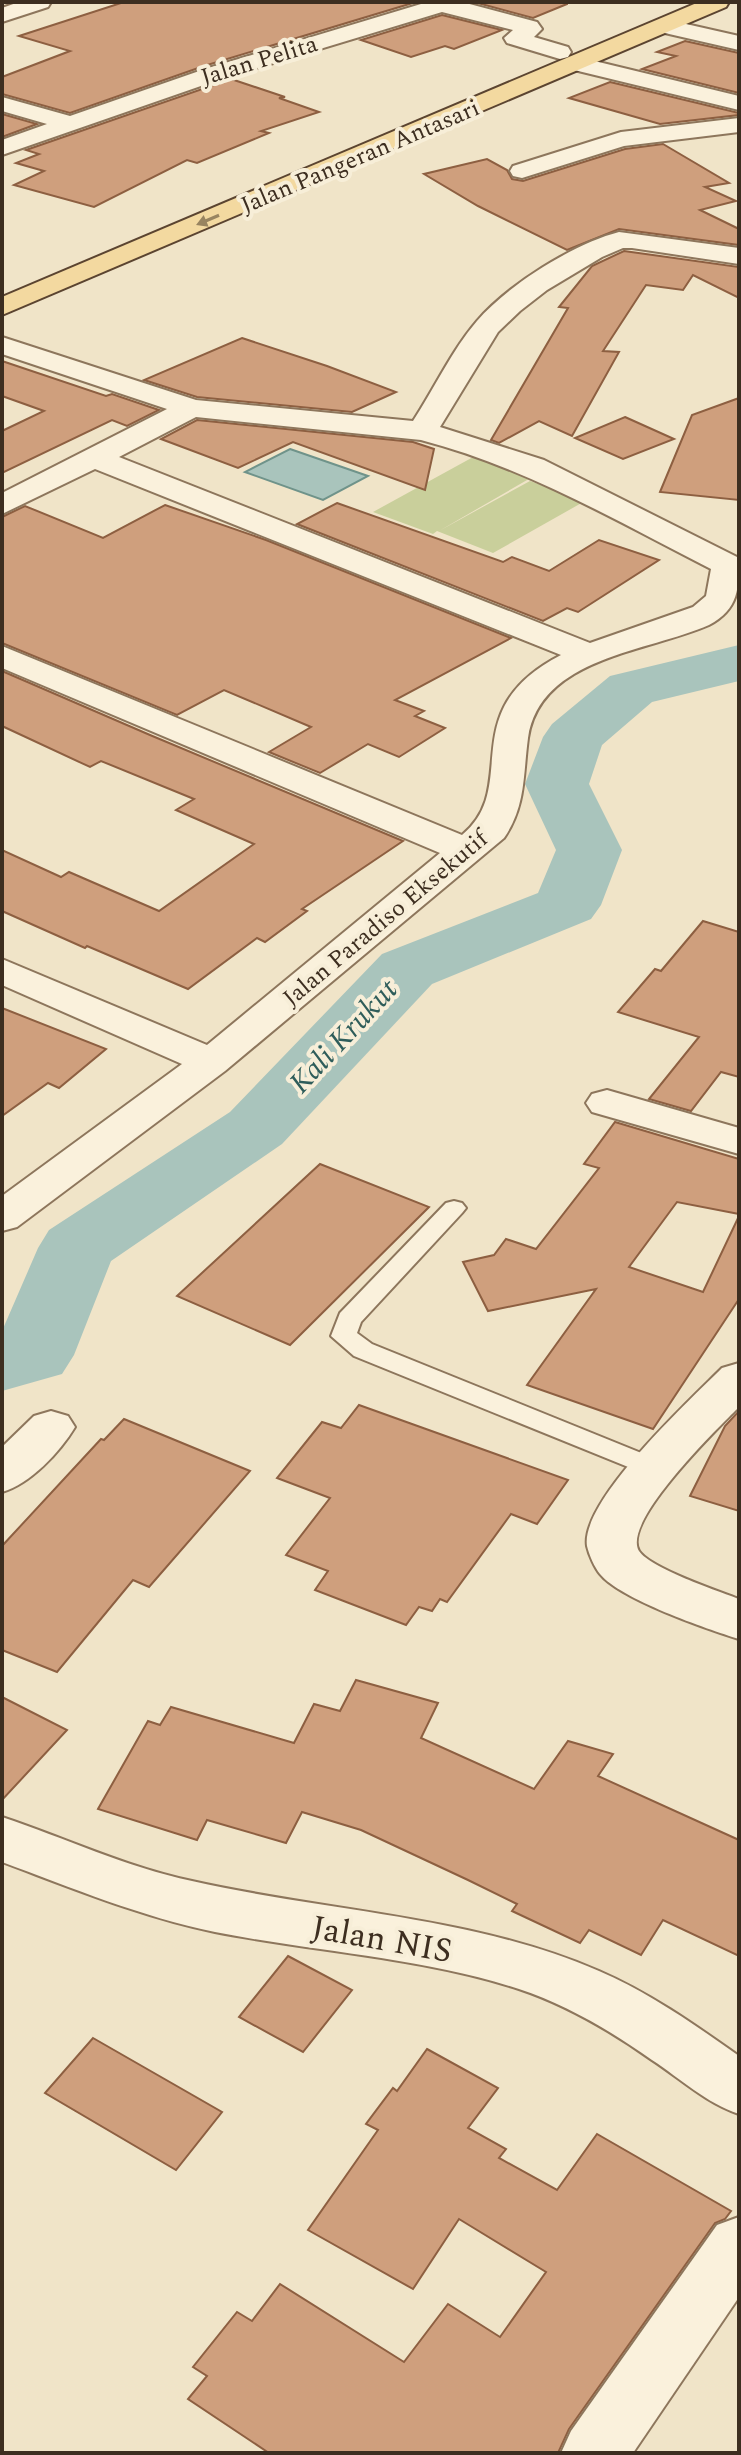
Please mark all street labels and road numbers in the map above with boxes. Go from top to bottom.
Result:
street label: Jalan Pelita [197,26,322,96]
street label: Jalan Pangeran Antasari [235,90,486,224]
street label: Jalan Paradiso Eksekutif [275,821,498,1016]
street label: Jalan NIS [307,1902,456,1978]

